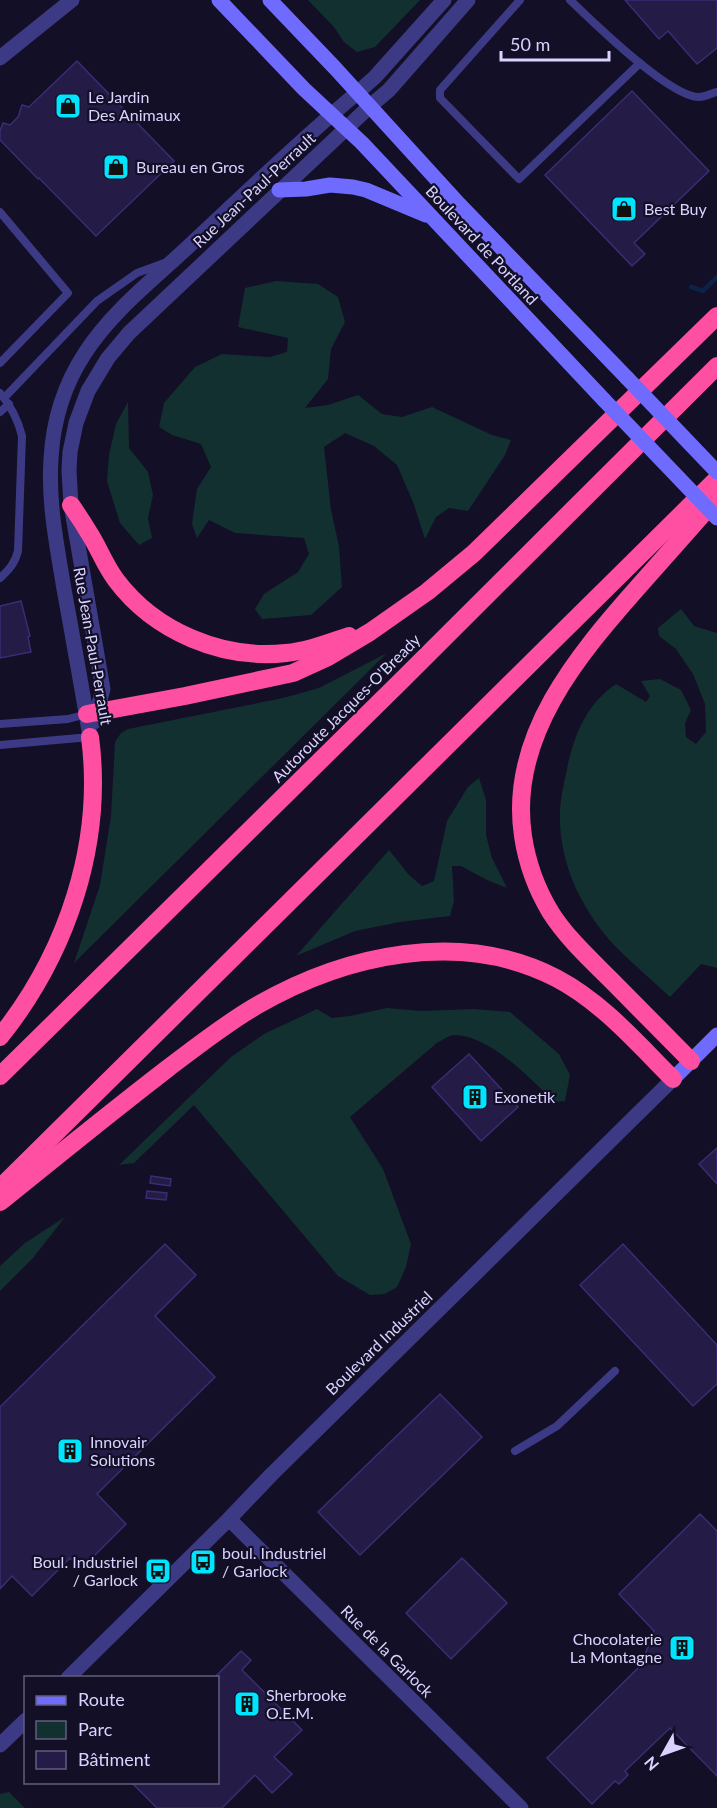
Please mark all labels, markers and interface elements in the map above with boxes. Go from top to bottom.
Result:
scale bar [501,24,609,62]
text: 50 m [510,33,550,55]
place label: Le Jardin Des Animaux [88,87,181,124]
shop icon: Le Jardin Des Animaux [53,91,83,121]
street label: Rue Jean-Paul-Perrault [189,128,319,251]
shop icon: Bureau en Gros [101,152,131,182]
place label: Bureau en Gros [136,157,245,176]
street label: Boulevard de Portland [422,181,542,308]
shop icon: Best Buy [609,194,639,224]
place label: Best Buy [644,199,708,218]
street label: Rue Jean-Paul-Perrault [70,566,117,727]
street label: Autoroute Jacques-O'Bready [267,629,424,786]
building icon: Exonetik [460,1082,490,1112]
place label: Exonetik [494,1087,556,1106]
street label: Boulevard Industriel [321,1287,436,1398]
place label: Innovair Solutions [90,1432,155,1469]
building icon: Innovair Solutions [55,1436,85,1466]
place label: boul. Industriel / Garlock [222,1543,326,1580]
bus stop icon: boul. Industriel / Garlock [188,1547,218,1577]
place label: Boul. Industriel / Garlock [32,1552,139,1589]
bus stop icon: Boul. Industriel / Garlock [143,1556,173,1586]
street label: Rue de la Garlock [337,1601,438,1701]
place label: Chocolaterie La Montagne [570,1629,662,1666]
building icon: Chocolaterie La Montagne [667,1633,697,1663]
legend [24,1676,219,1784]
place label: Sherbrooke O.E.M. [266,1685,346,1722]
text: Route [78,1688,125,1710]
building icon: Sherbrooke O.E.M. [232,1689,262,1719]
text: Parc [78,1718,113,1740]
north arrow [633,1724,693,1784]
text: Bâtiment [78,1748,151,1770]
text: N [640,1753,662,1775]

